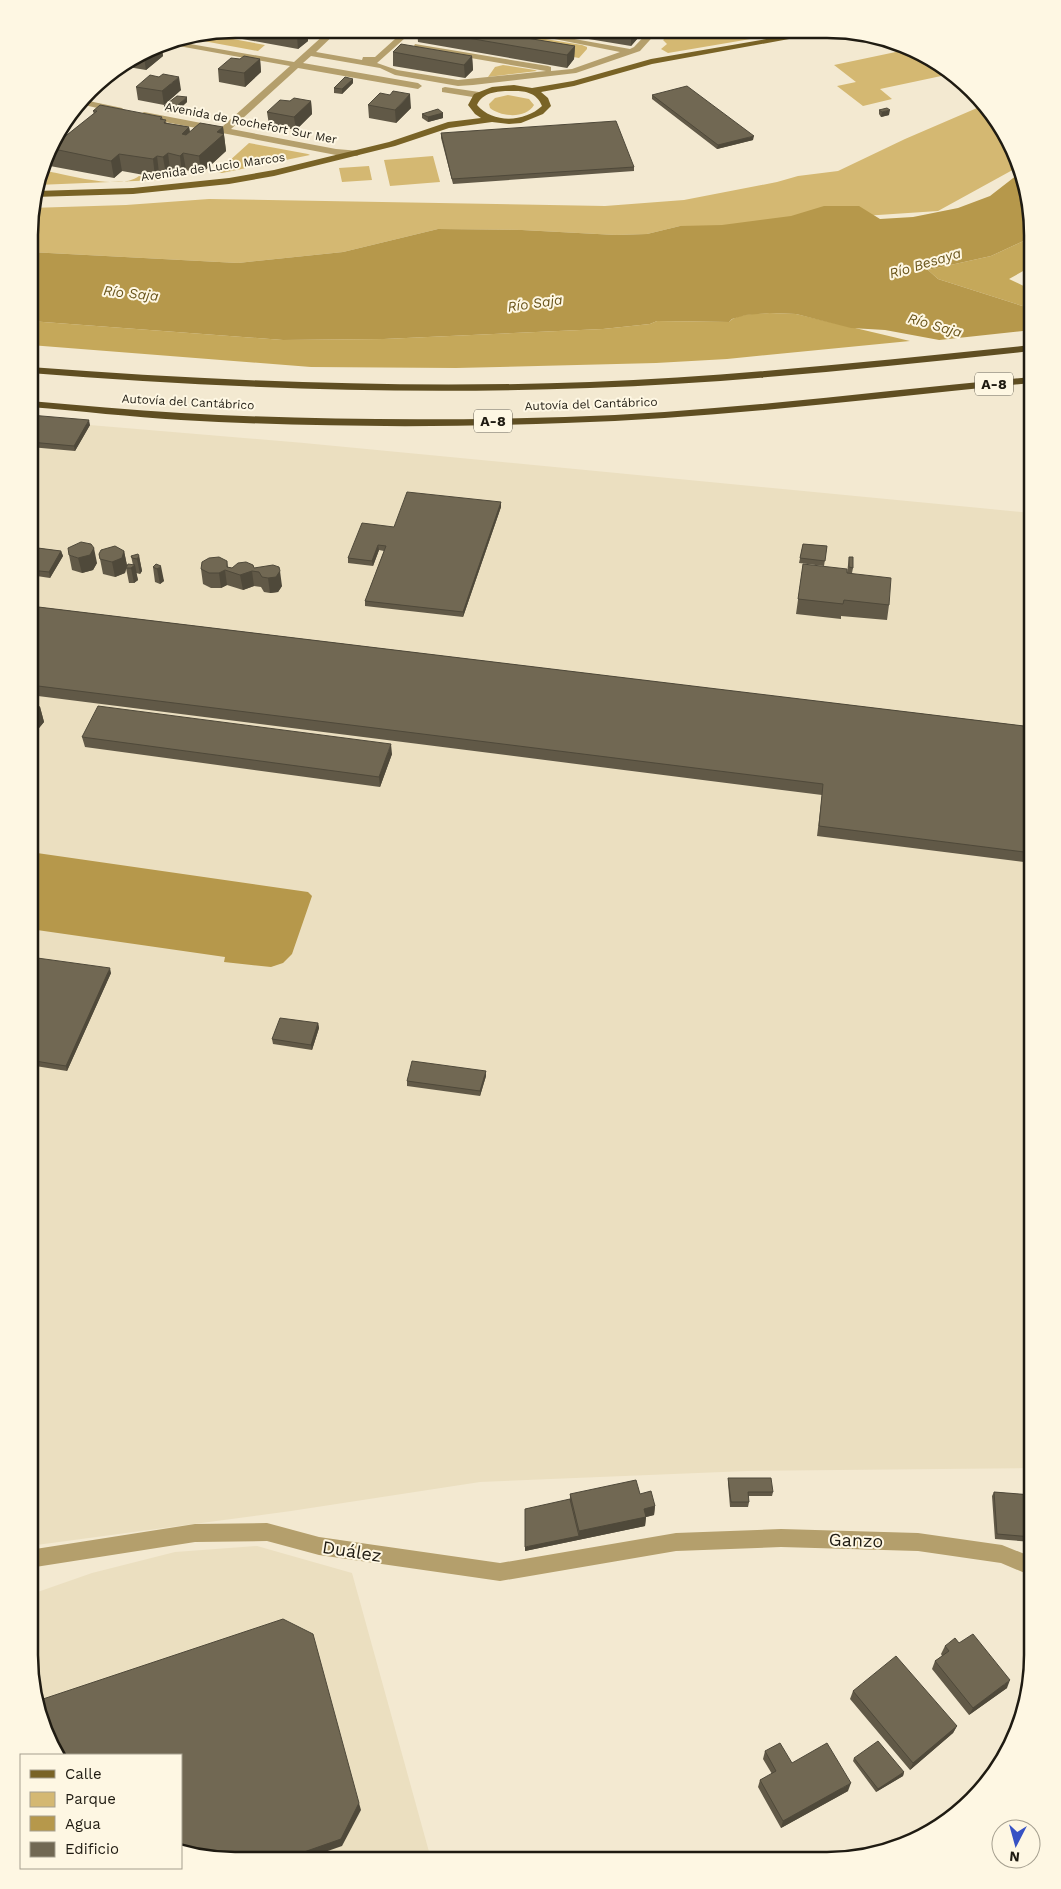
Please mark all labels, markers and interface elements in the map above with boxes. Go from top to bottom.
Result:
street label: Avenida de Rochefort Sur Mer [164,99,338,147]
street label: Avenida de Lucio Marcos [140,150,286,184]
water label: Río Besaya [887,244,963,281]
water label: Río Saja [103,282,160,304]
water label: Río Saja [506,291,564,315]
water label: Río Saja [906,310,964,340]
road number: A-8 [975,372,1013,396]
street label: Autovía del Cantábrico [121,392,255,412]
street label: Autovía del Cantábrico [524,395,658,413]
road number: A-8 [474,410,512,432]
street label: Ganzo [828,1529,884,1551]
street label: Duález [321,1536,383,1566]
legend [20,1754,182,1869]
text: Calle [65,1765,102,1783]
text: Parque [65,1790,116,1808]
text: Agua [65,1815,101,1833]
north arrow [991,1819,1041,1869]
text: Edificio [65,1840,119,1858]
text: N [1009,1848,1021,1865]

